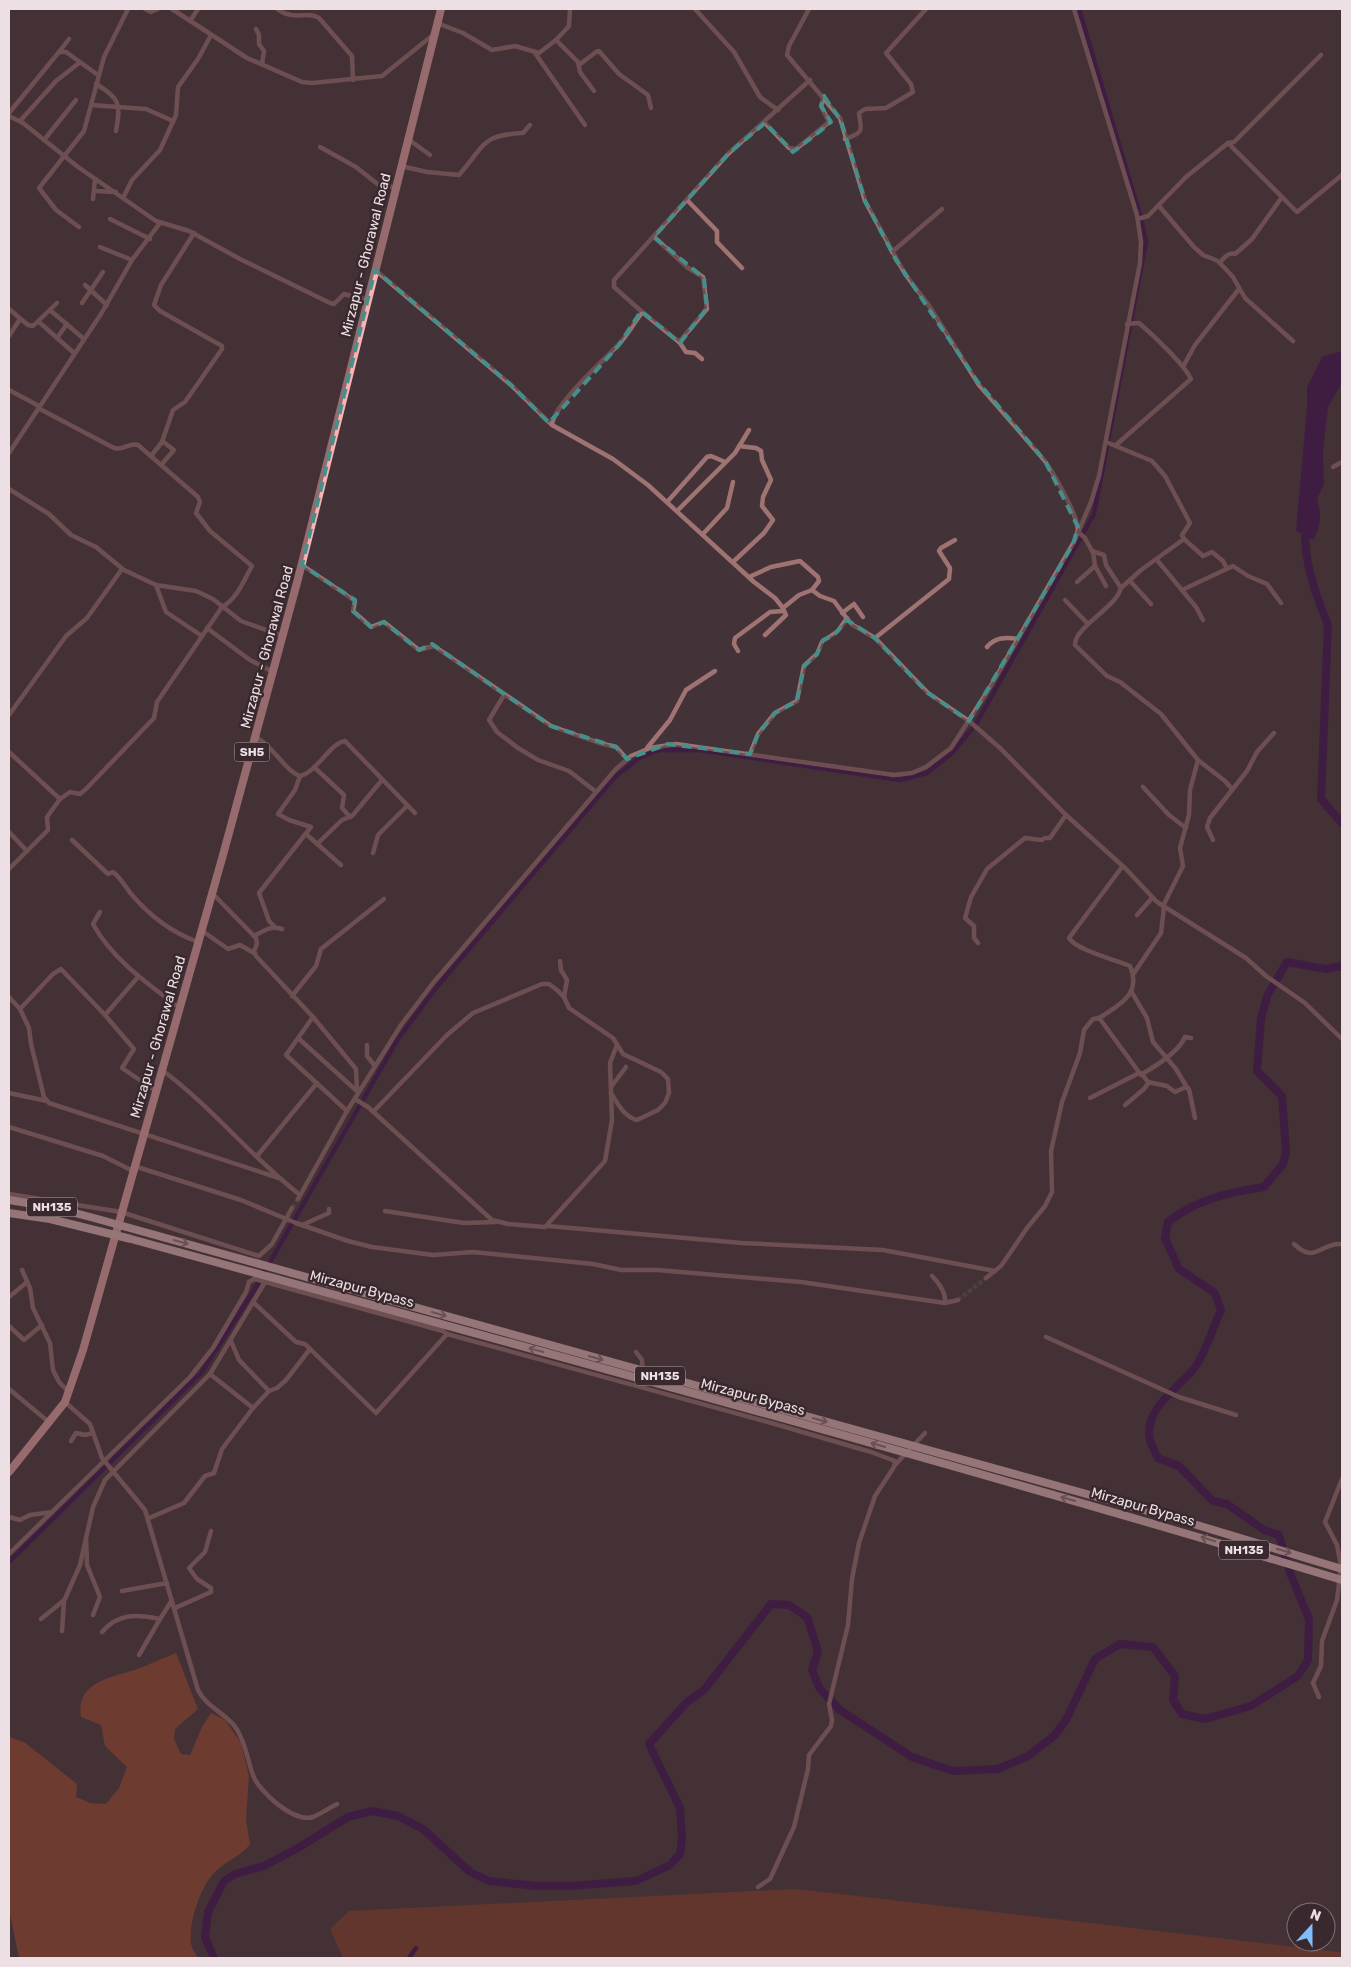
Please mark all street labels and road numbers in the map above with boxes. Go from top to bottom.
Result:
street label: Mirzapur - Ghorawal Road [337,172,395,338]
street label: Mirzapur - Ghorawal Road [237,564,297,730]
road number: SH5 [234,742,270,762]
street label: Mirzapur - Ghorawal Road [127,954,189,1120]
road number: NH135 [27,1198,77,1216]
street label: Mirzapur Bypass [308,1267,416,1311]
road number: NH135 [635,1366,685,1385]
street label: Mirzapur Bypass [699,1375,807,1419]
street label: Mirzapur Bypass [1089,1484,1197,1530]
road number: NH135 [1219,1540,1269,1560]

